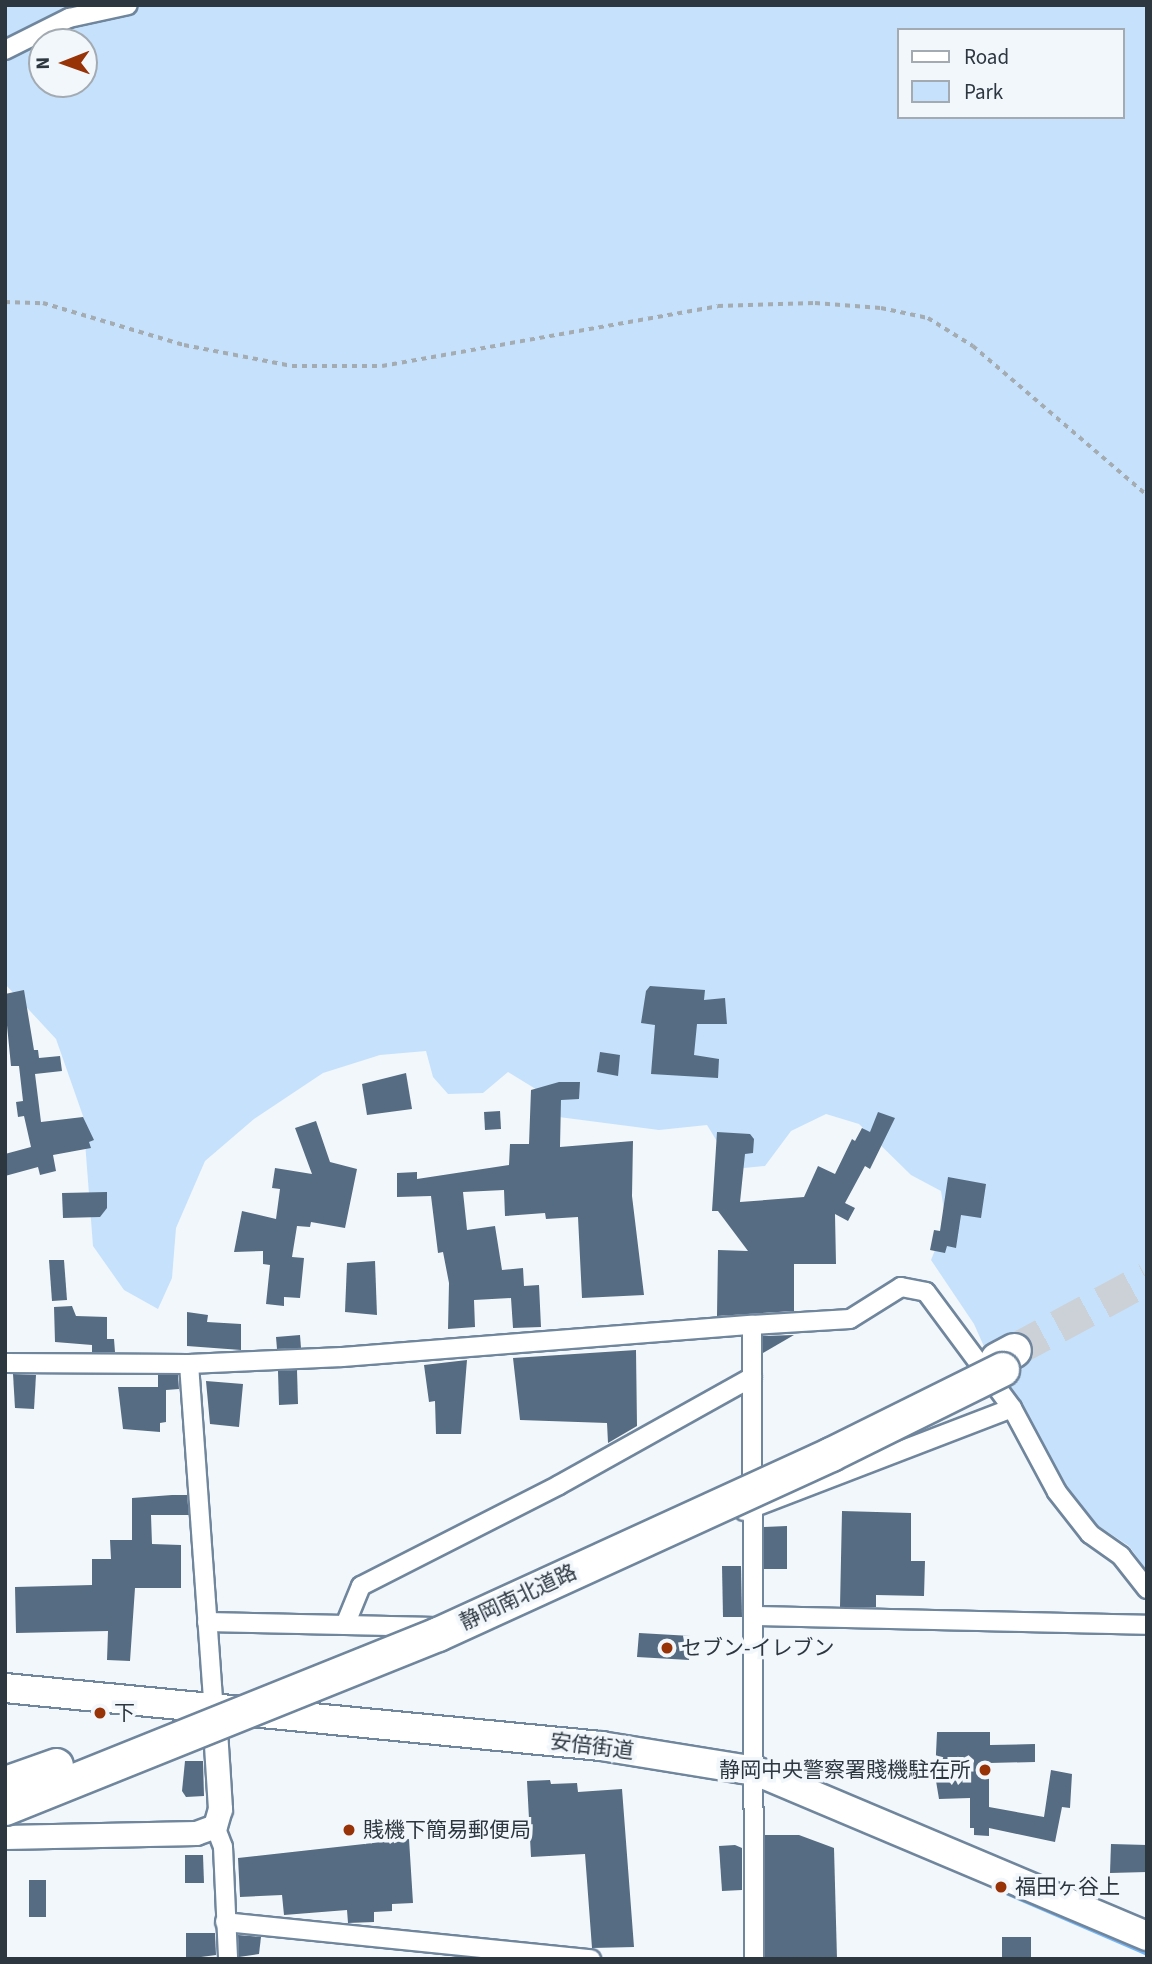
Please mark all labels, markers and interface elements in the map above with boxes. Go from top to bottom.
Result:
north arrow [28,28,98,98]
legend [897,28,1124,119]
text: Road [964,42,1009,72]
text: N [30,57,57,70]
text: Park [964,77,1003,107]
street label: 静岡南北道路 [456,1559,580,1635]
place label: セブン-イレブン [681,1635,835,1661]
marker: セブン-イレブン [659,1640,675,1656]
place label: 下 [114,1700,135,1726]
marker: 下 [92,1705,108,1721]
street label: 安倍街道 [549,1728,635,1764]
place label: 静岡中央警察署賤機駐在所 [719,1757,971,1783]
marker: 静岡中央警察署賤機駐在所 [977,1762,993,1778]
place label: 賎機下簡易郵便局 [363,1817,531,1843]
marker: 賎機下簡易郵便局 [341,1822,357,1838]
place label: 福田ヶ谷上 [1015,1874,1120,1900]
marker: 福田ヶ谷上 [993,1879,1009,1895]

